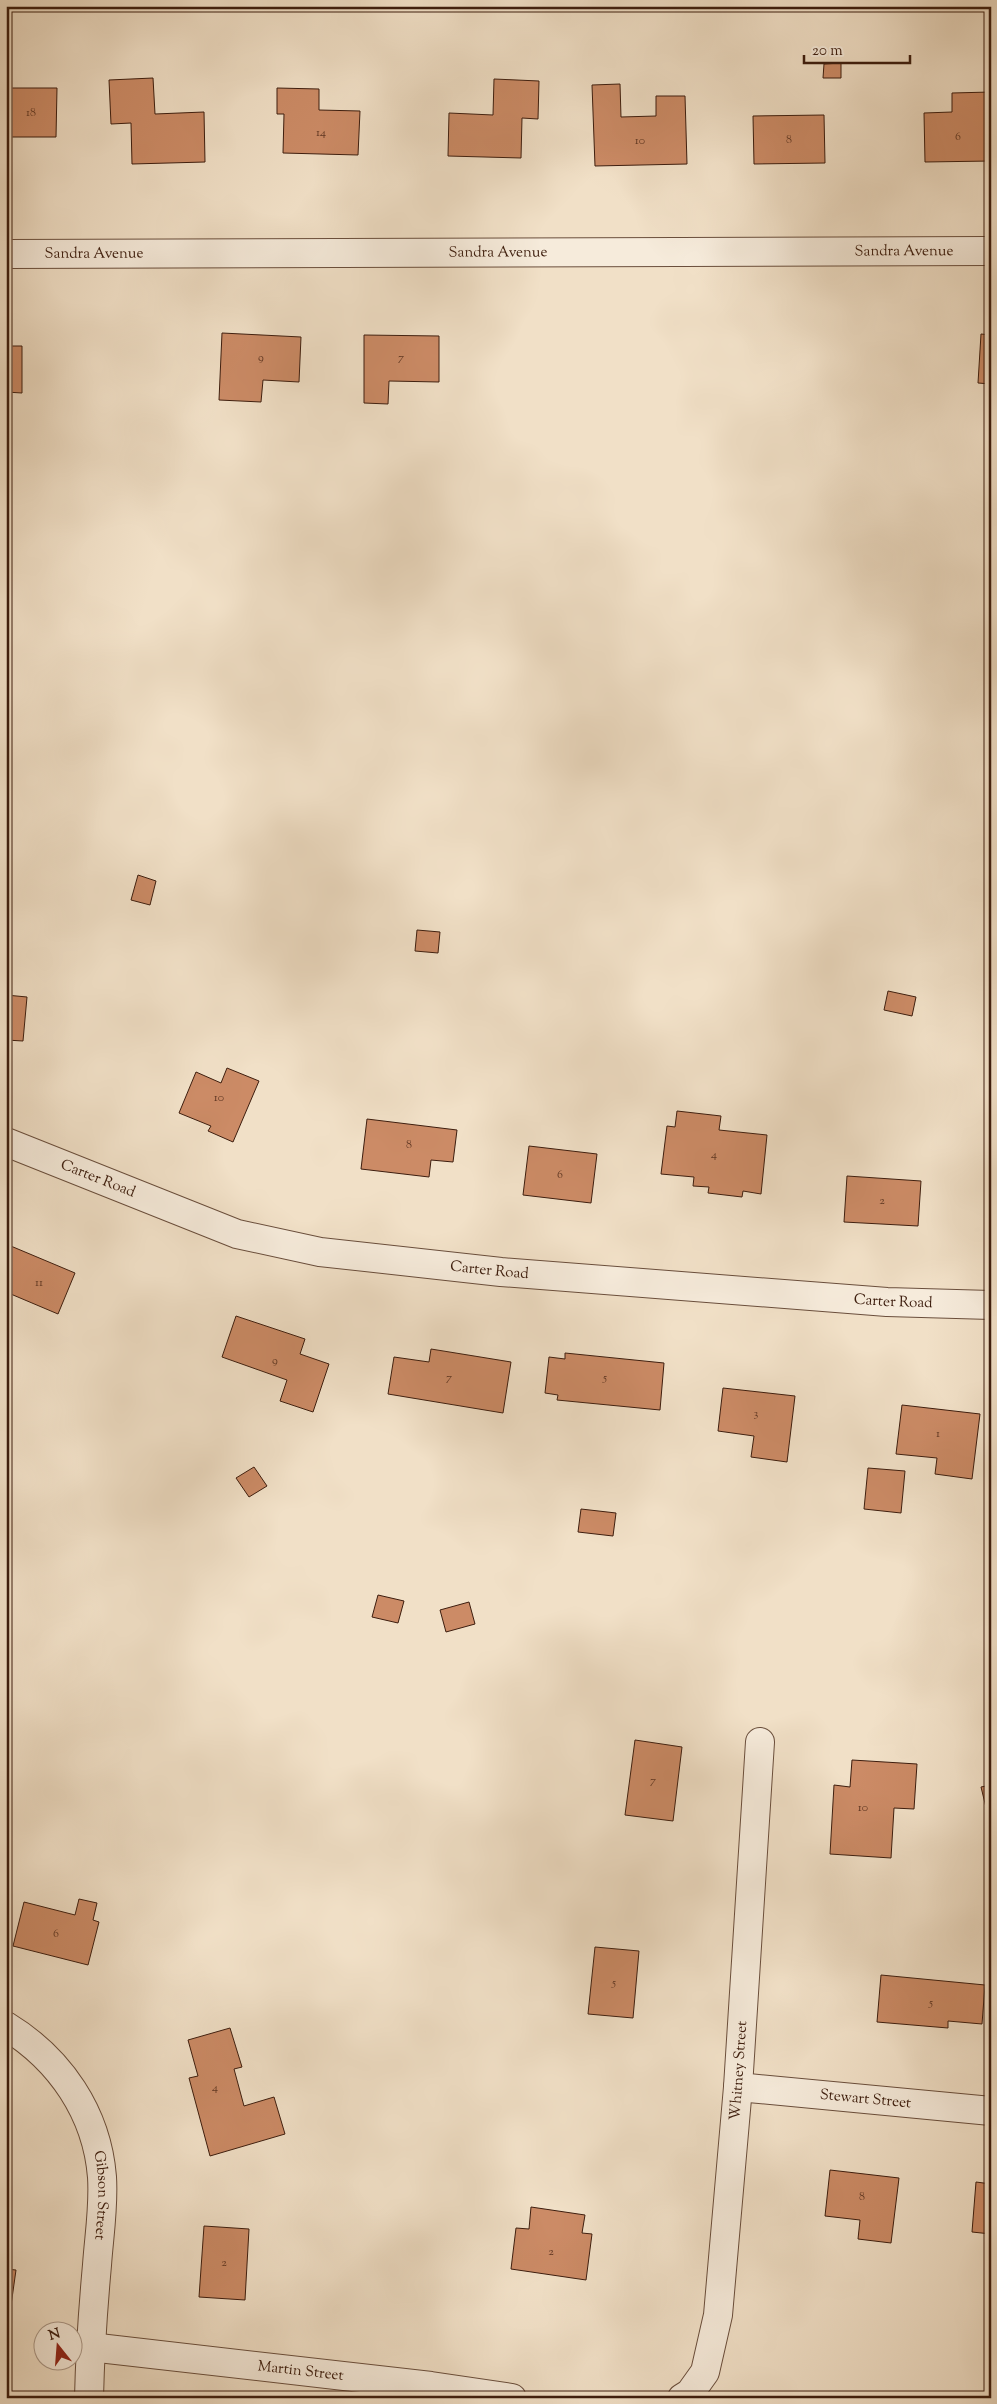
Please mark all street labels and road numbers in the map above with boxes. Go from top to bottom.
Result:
street label: Sandra Avenue [855,241,953,262]
street label: Sandra Avenue [449,242,547,263]
street label: Sandra Avenue [45,243,143,264]
street label: Carter Road [57,1154,139,1203]
street label: Carter Road [449,1256,530,1285]
street label: Carter Road [853,1289,933,1314]
street label: Whitney Street [725,2020,753,2121]
street label: Stewart Street [819,2084,912,2114]
street label: Gibson Street [88,2149,113,2241]
street label: Martin Street [256,2356,345,2386]

